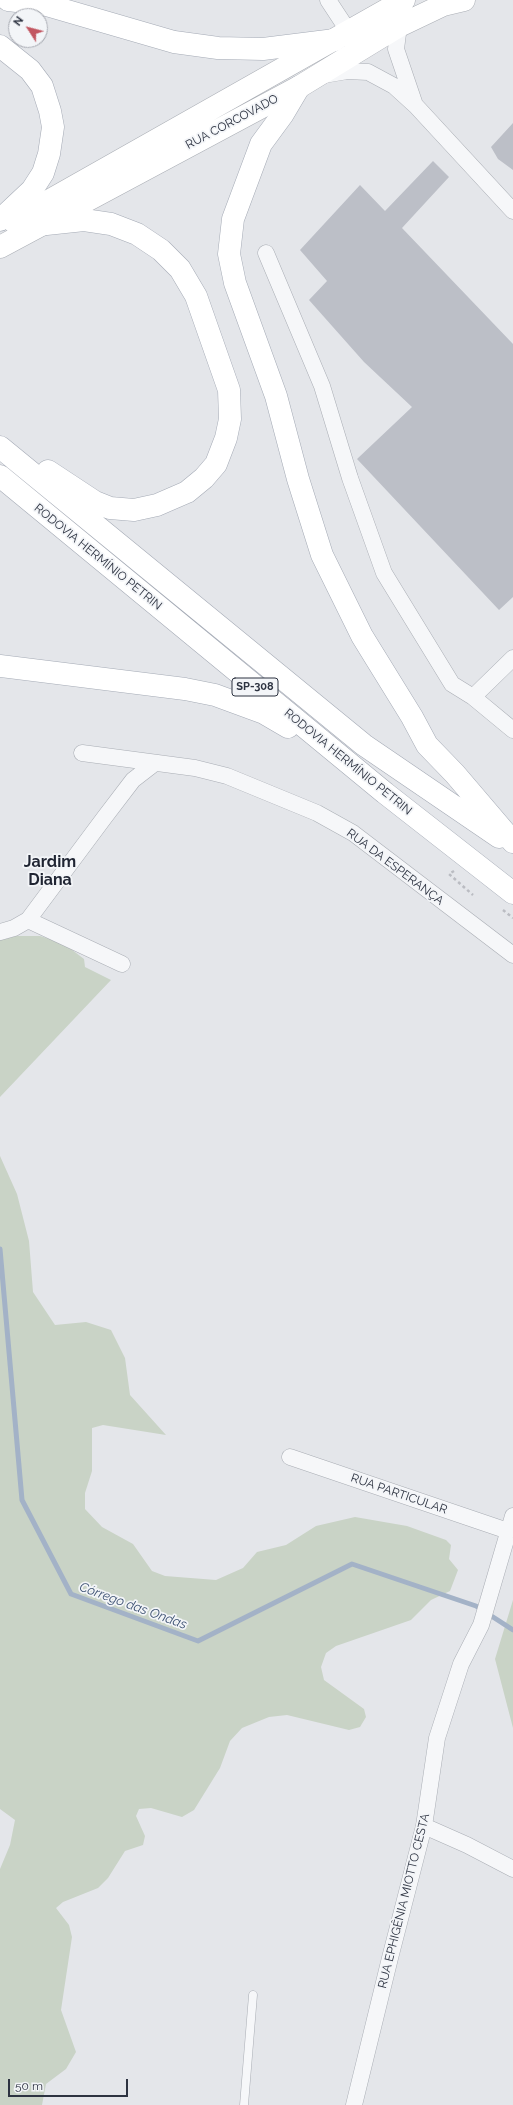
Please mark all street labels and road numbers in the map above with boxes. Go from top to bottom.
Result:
street label: RUA CORCOVADO [183,92,281,152]
street label: RODOVIA HERMÍNIO PETRIN [31,501,165,613]
road number: SP-308 [232,678,278,696]
street label: RODOVIA HERMÍNIO PETRIN [281,706,415,818]
street label: RUA DA ESPERANÇA [344,826,446,908]
street label: RUA PARTICULAR [349,1471,449,1517]
street label: RUA EPHIGÊNIA MIOTTO CESTA [375,1812,433,1990]

